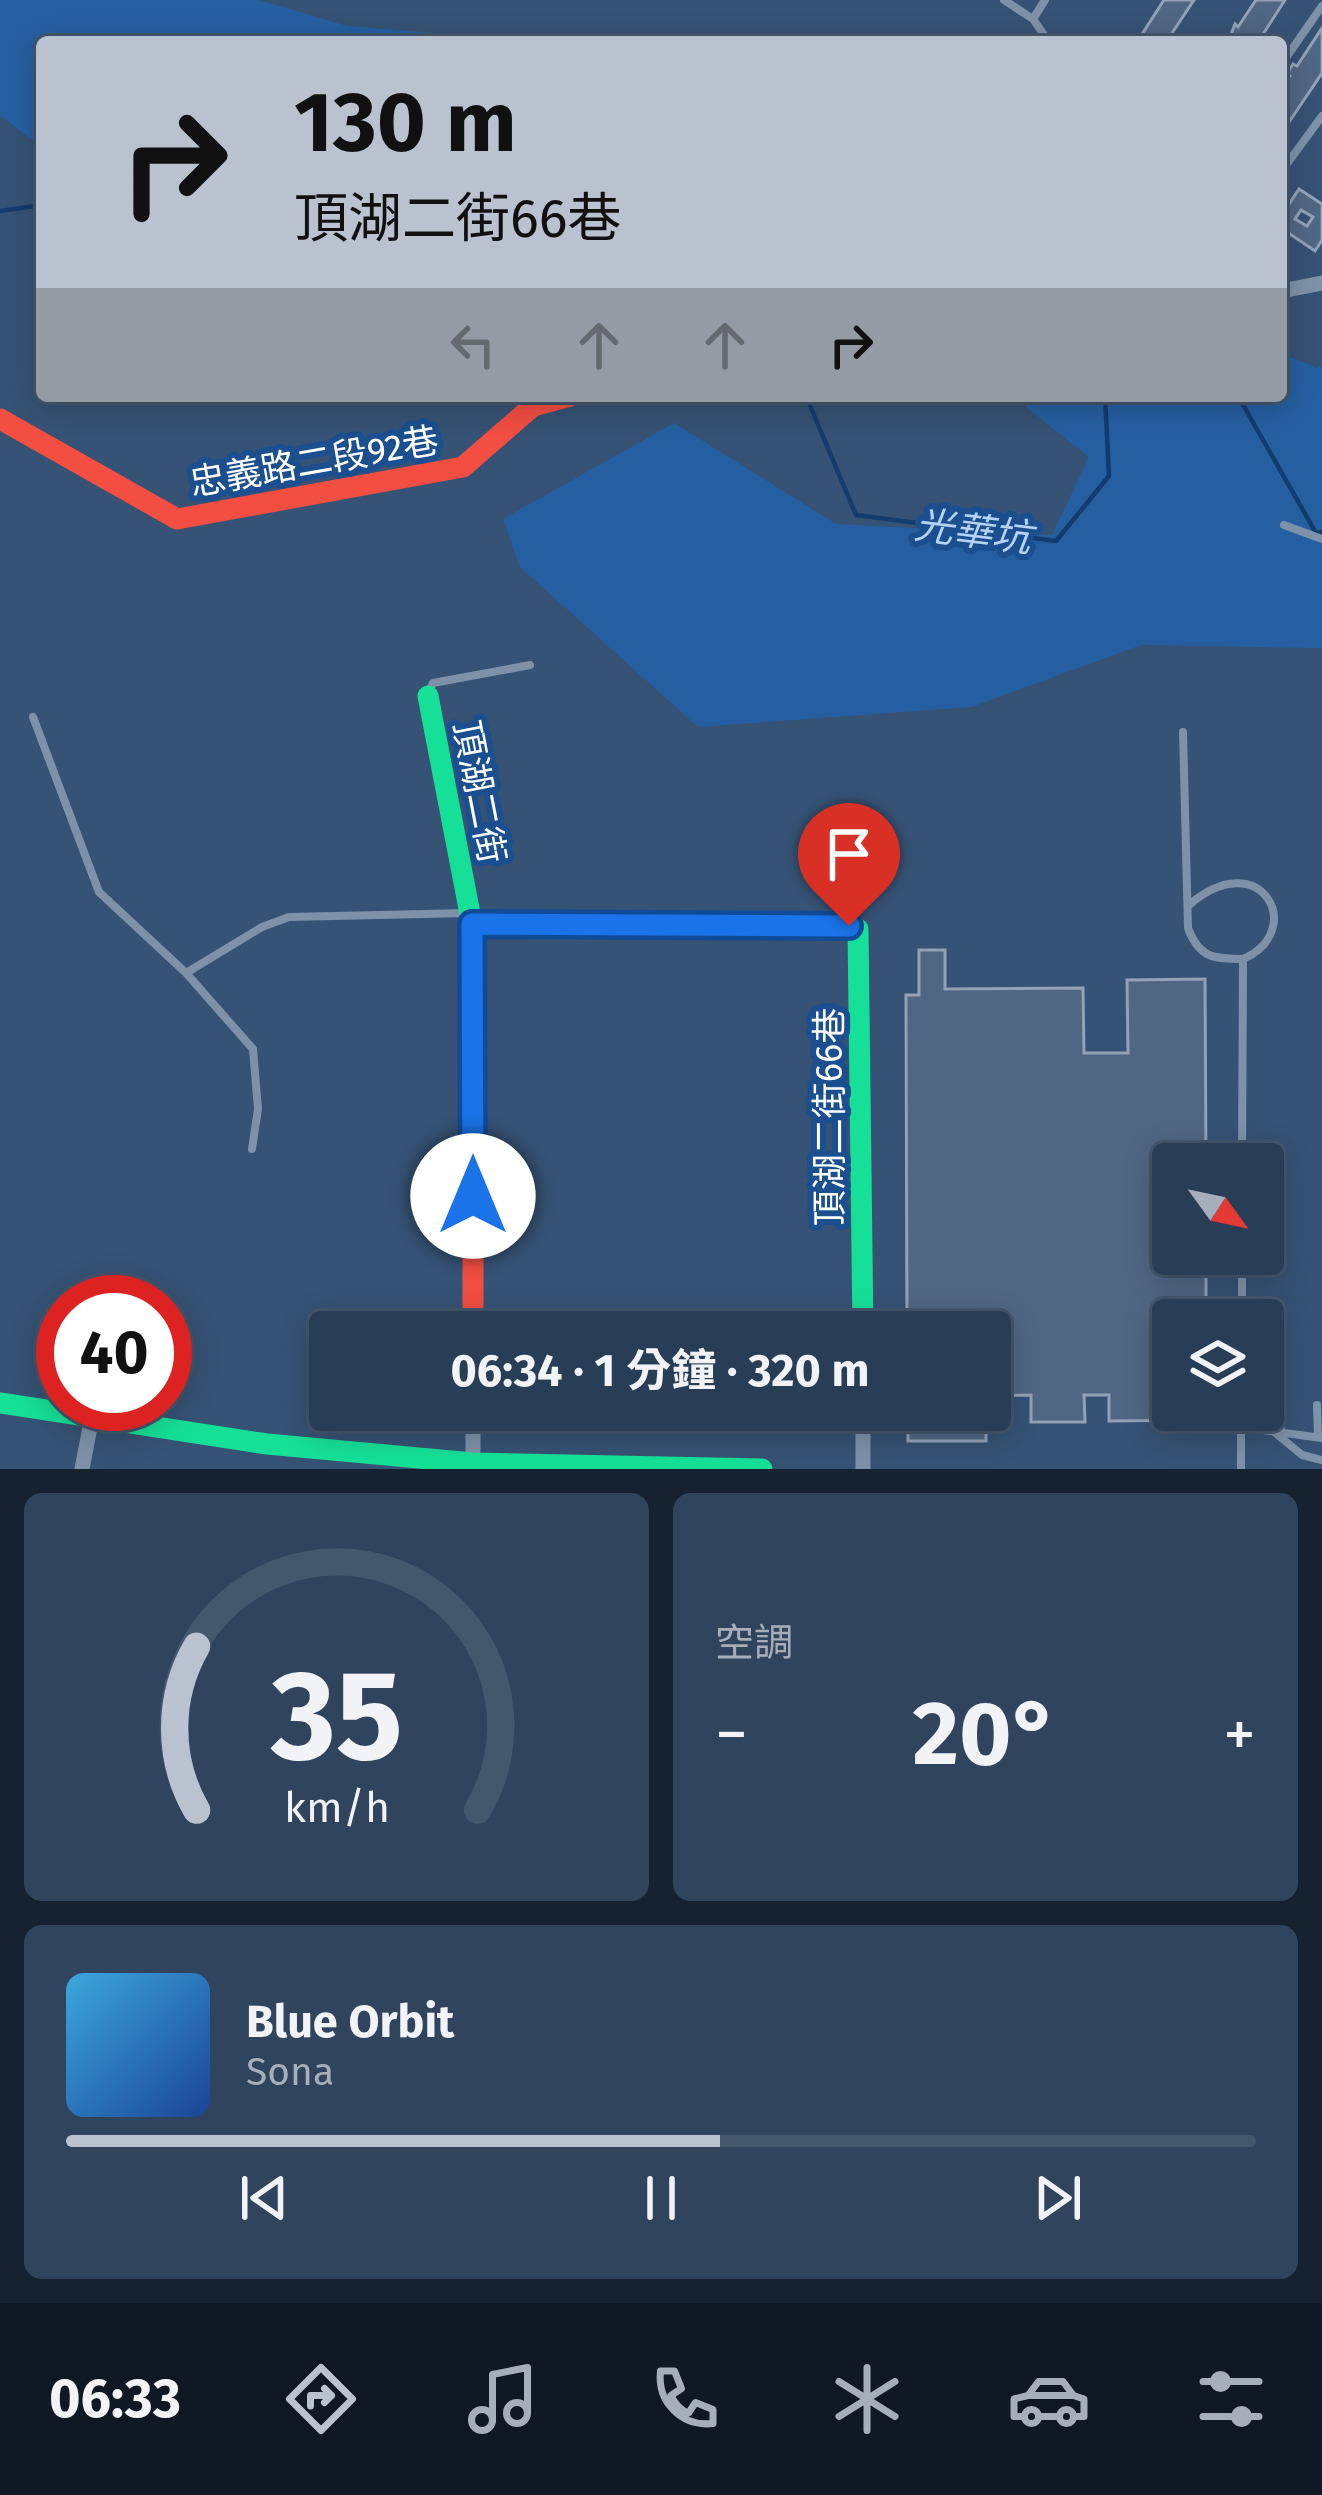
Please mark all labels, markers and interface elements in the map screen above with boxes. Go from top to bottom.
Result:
text: 130 m [294,72,517,173]
icon: right [96,84,252,240]
text: 頂湖二街66巷 [294,187,622,251]
icon: left [440,312,506,378]
icon: ahead [566,312,632,378]
icon: ahead [692,312,758,378]
icon: right [818,312,884,378]
street label: 忠義路二段92巷 [186,418,442,506]
water label: 光華坑 [912,502,1039,563]
street label: 頂湖二街 [444,717,514,867]
pin [798,803,900,926]
icon: arrive [816,821,882,887]
street label: 頂湖二街66巷 [808,1008,852,1226]
position arrow [410,1133,536,1259]
north arrow [1152,1143,1284,1275]
map controls [1152,1143,1284,1431]
speed limit sign: 40 [36,1275,192,1431]
button: layers [1152,1299,1284,1431]
text: 06:34 · 1 分鐘 · 320 m [451,1344,870,1398]
text: 空調 [715,1620,793,1666]
text: 35 [270,1642,402,1792]
text: 20° [912,1680,1059,1788]
text: − [715,1695,748,1774]
text: + [1223,1695,1256,1774]
text: km/h [283,1782,390,1833]
text: Blue Orbit [246,1995,454,2049]
text: Sona [246,2049,334,2095]
icon: previous [231,2165,297,2231]
icon: pause [628,2165,694,2231]
icon: next [1025,2165,1091,2231]
icon: directions [279,2357,363,2441]
icon: music [461,2357,545,2441]
icon: phone [643,2357,727,2441]
icon: climate [825,2357,909,2441]
icon: car [1007,2357,1091,2441]
icon: filters [1189,2357,1273,2441]
text: 06:33 [49,2367,181,2431]

